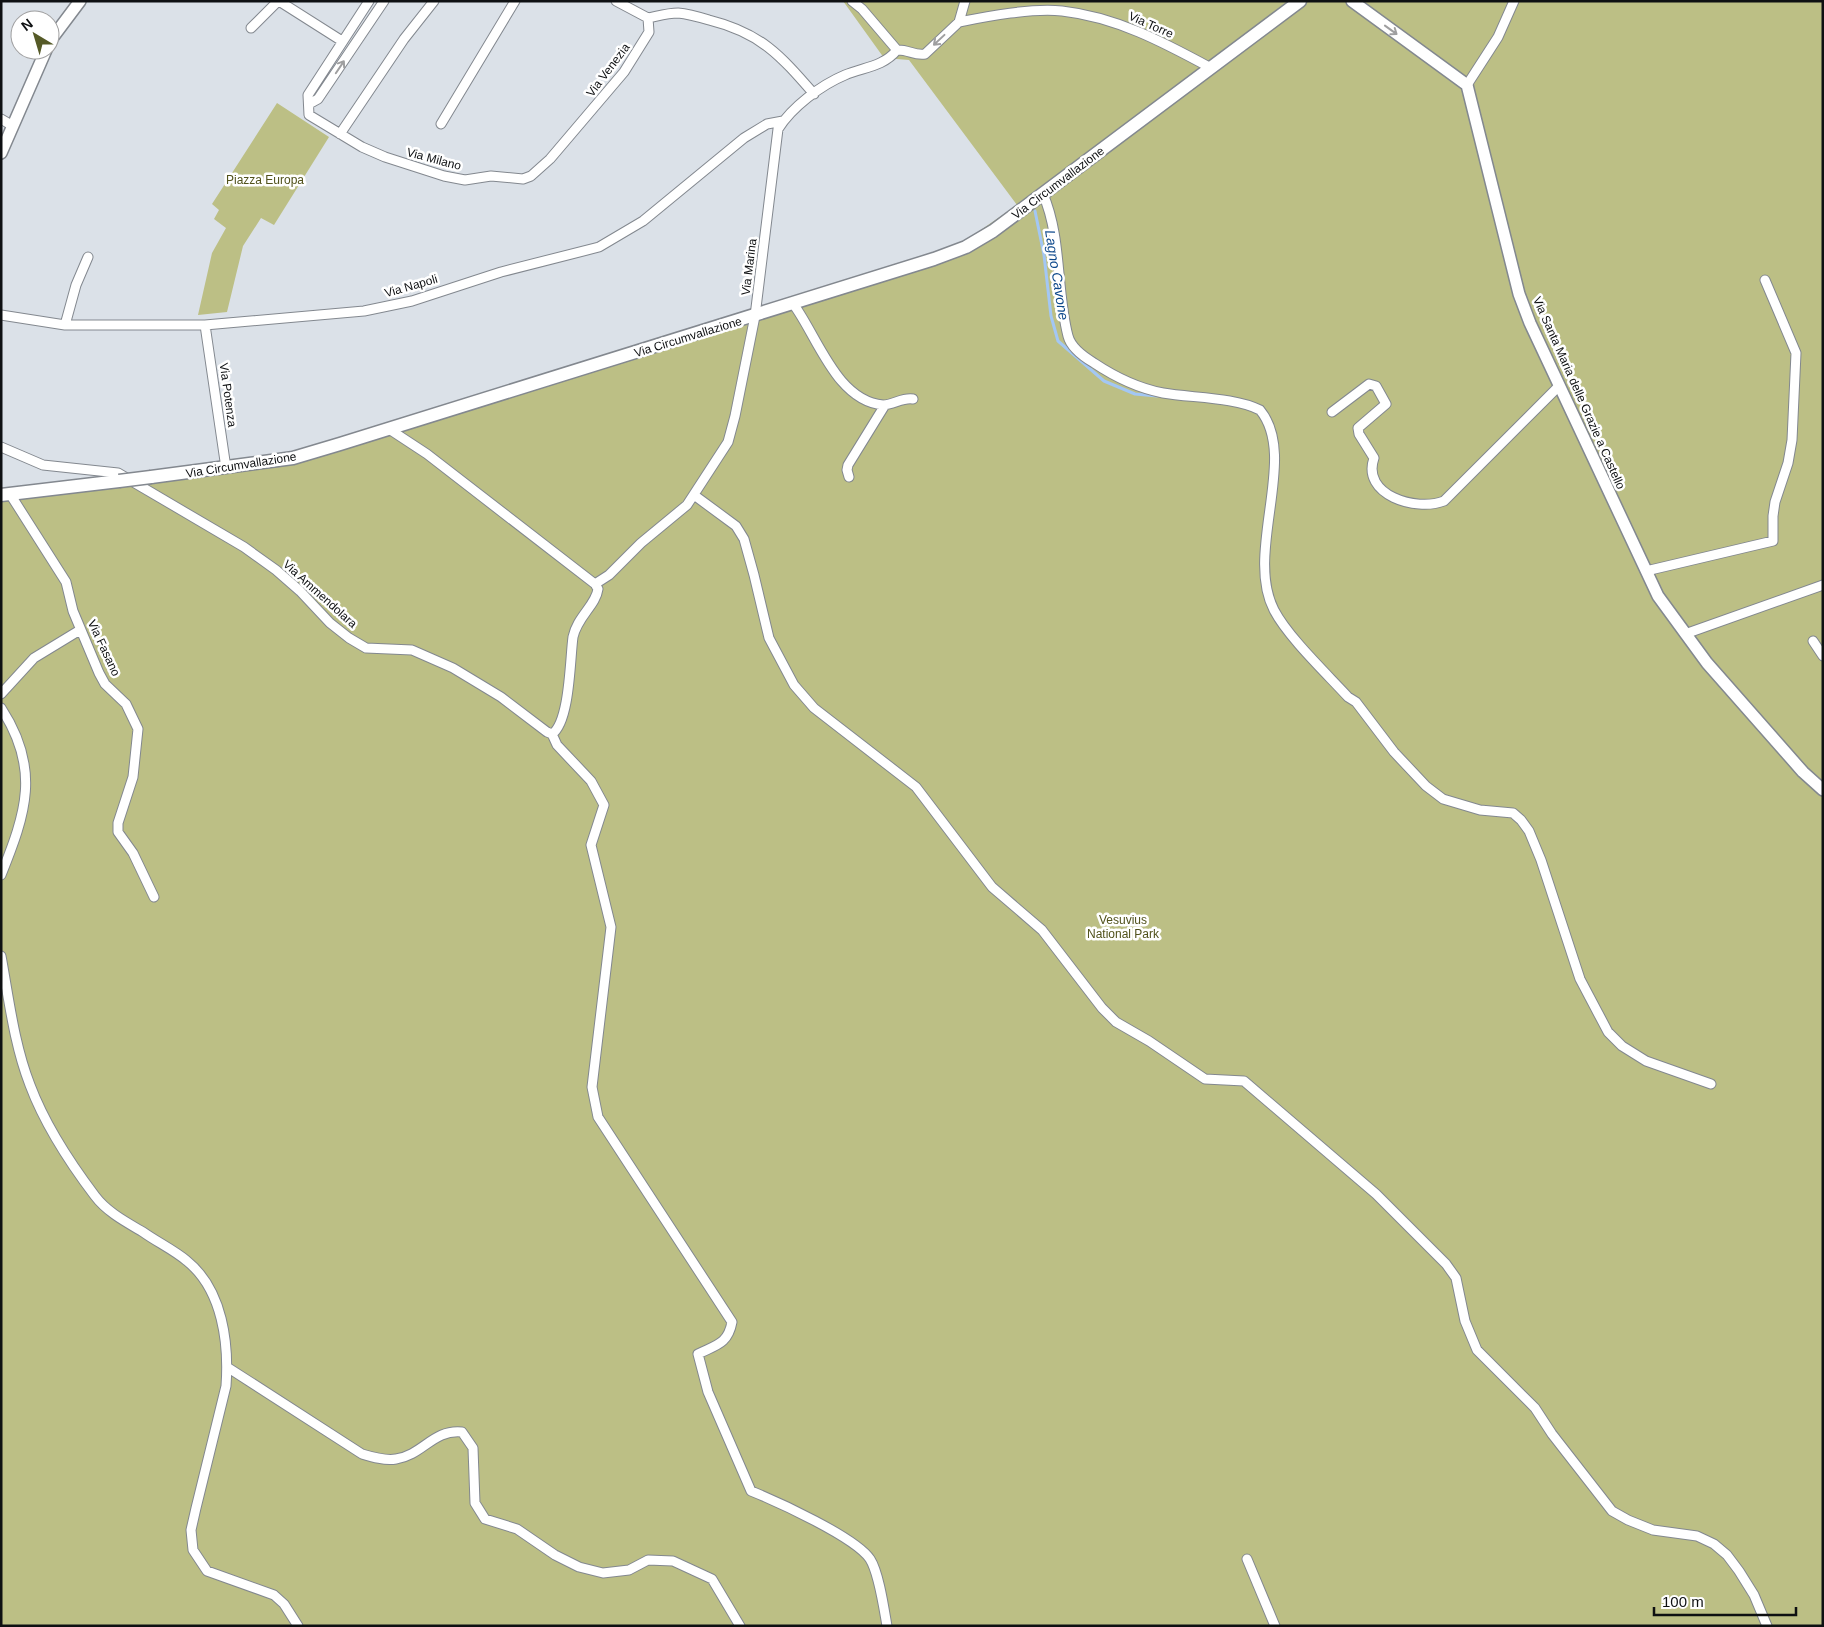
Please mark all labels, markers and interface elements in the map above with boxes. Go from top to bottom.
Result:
street label: Via Torre [1126,9,1176,41]
north arrow [10,10,60,60]
text: N [18,15,36,34]
one-way arrow [1384,25,1398,36]
one-way arrow [933,34,945,46]
street label: Via Venezia [583,40,633,99]
one-way arrow [334,60,345,74]
street label: Via Circumvallazione [1009,144,1107,222]
street label: Via Milano [405,145,463,173]
park label: Piazza Europa [226,173,304,187]
water label: Lagno Cavone [1042,229,1072,321]
street label: Via Marina [739,237,759,296]
street label: Via Napoli [383,272,439,300]
street label: Via Santa Maria delle Grazie a Castello [1530,295,1628,492]
street label: Via Circumvallazione [632,314,744,360]
street label: Via Potenza [217,362,239,428]
street label: Via Circumvallazione [185,449,298,481]
street label: Via Ammendolara [280,557,360,631]
street label: Via Fasano [85,618,123,679]
park label: Vesuvius National Park [1087,913,1160,941]
scale bar [1654,1584,1796,1616]
text: 100 m [1662,1593,1704,1610]

